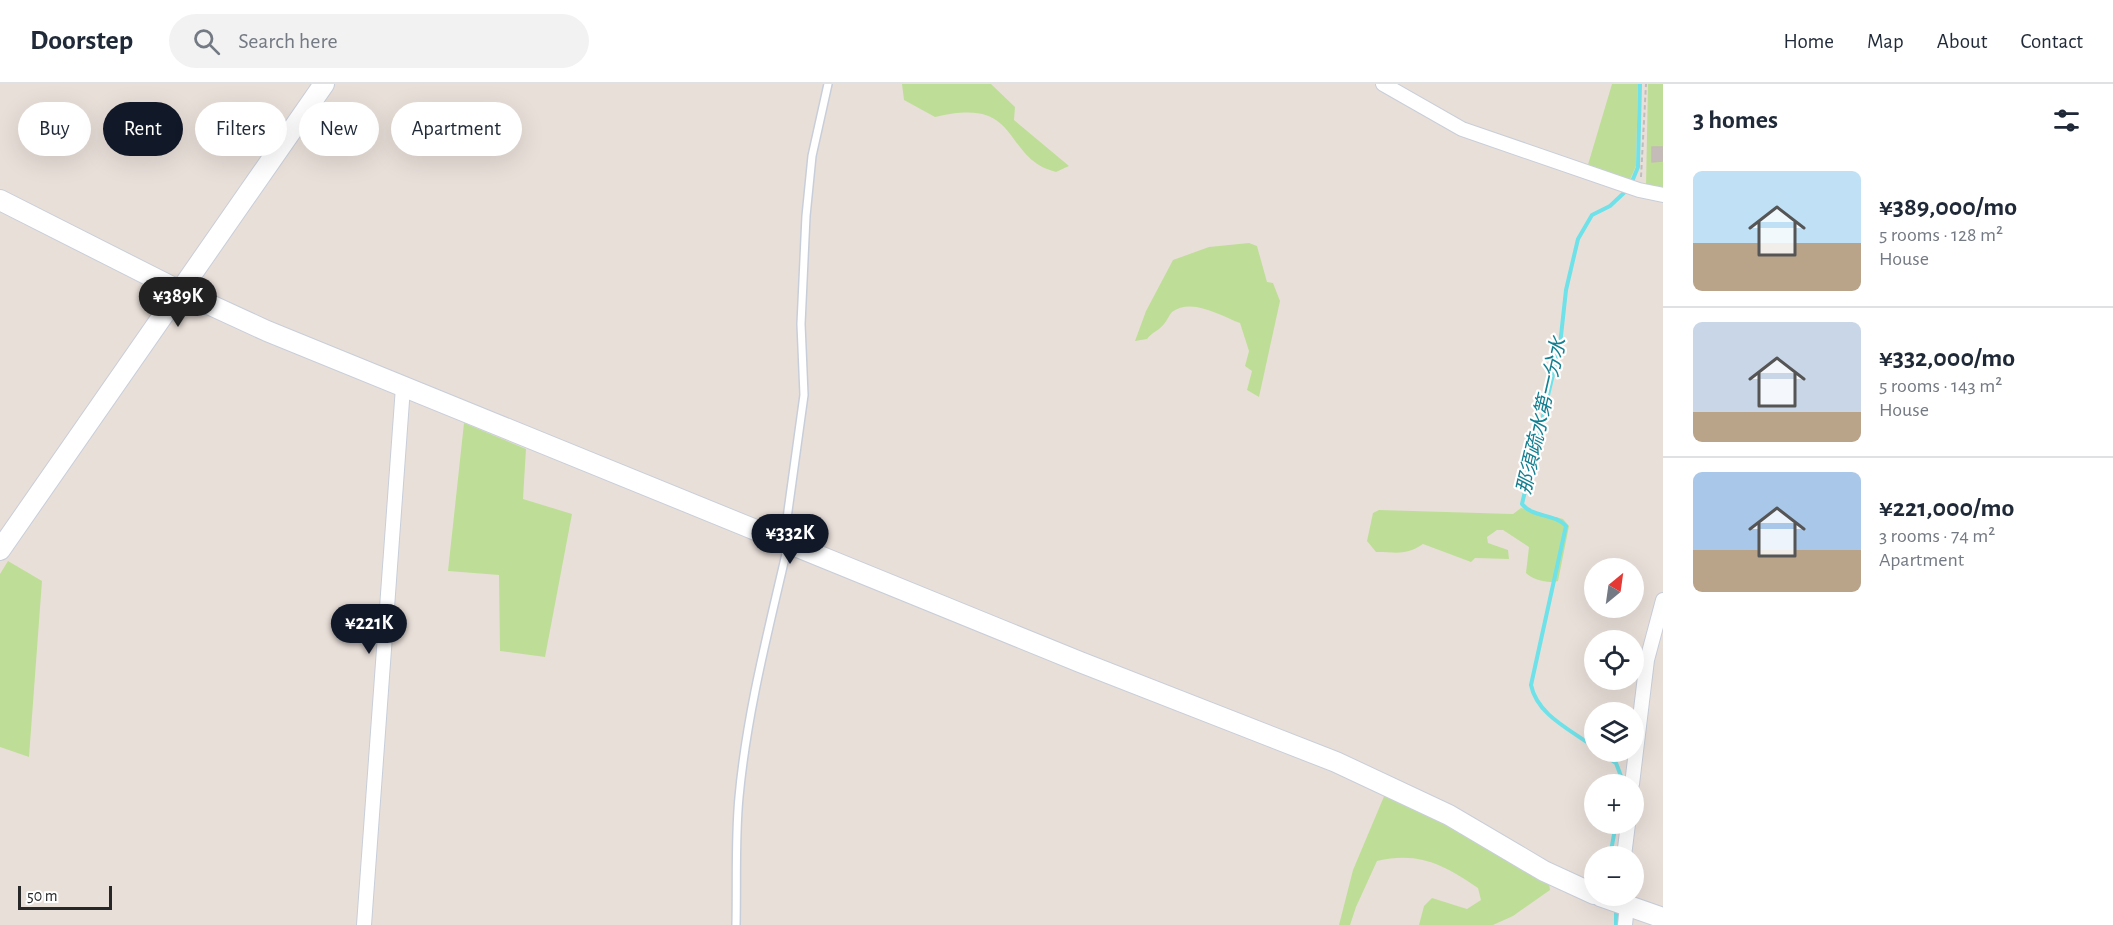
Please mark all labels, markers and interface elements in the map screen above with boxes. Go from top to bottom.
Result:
search box [169,14,589,68]
icon: search [190,25,223,58]
text: Doorstep [30,27,133,55]
text: Search here [238,30,338,52]
text: Home [1783,31,1834,52]
text: Map [1867,31,1904,52]
text: About [1937,31,1987,52]
text: Contact [2020,31,2083,52]
chip: Buy [18,102,91,156]
chip: Rent [103,102,183,156]
chip: Filters [195,102,287,156]
chip: New [299,102,379,156]
chip: Apartment [391,102,522,156]
icon: filters [2050,104,2083,137]
text: 3 homes [1693,107,1778,133]
text: ¥389,000/mo [1879,194,2017,220]
icon: home [1741,195,1813,267]
text: 5 rooms · 128 m² [1879,225,2003,245]
text: House [1879,249,1929,269]
pin: ¥389K [136,277,220,328]
text: ¥389K [153,286,203,306]
water label: 那須疏水第一分水 [1513,334,1570,496]
text: ¥332,000/mo [1879,345,2015,371]
icon: home [1741,346,1813,418]
text: 5 rooms · 143 m² [1879,376,2002,396]
text: House [1879,400,1929,420]
text: ¥221,000/mo [1879,495,2014,521]
icon: home [1741,496,1813,568]
pin: ¥332K [748,514,832,565]
text: ¥332K [766,523,814,543]
text: 3 rooms · 74 m² [1879,526,1995,546]
text: Apartment [1879,550,1964,570]
north arrow [1584,558,1644,618]
map controls [1584,558,1644,906]
pin: ¥221K [327,604,411,655]
text: ¥221K [345,613,393,633]
button: locate [1584,630,1644,690]
button: layers [1584,702,1644,762]
button: + [1584,774,1644,834]
button: − [1584,846,1644,906]
scale bar [18,883,112,910]
text: 50 m [27,888,58,904]

